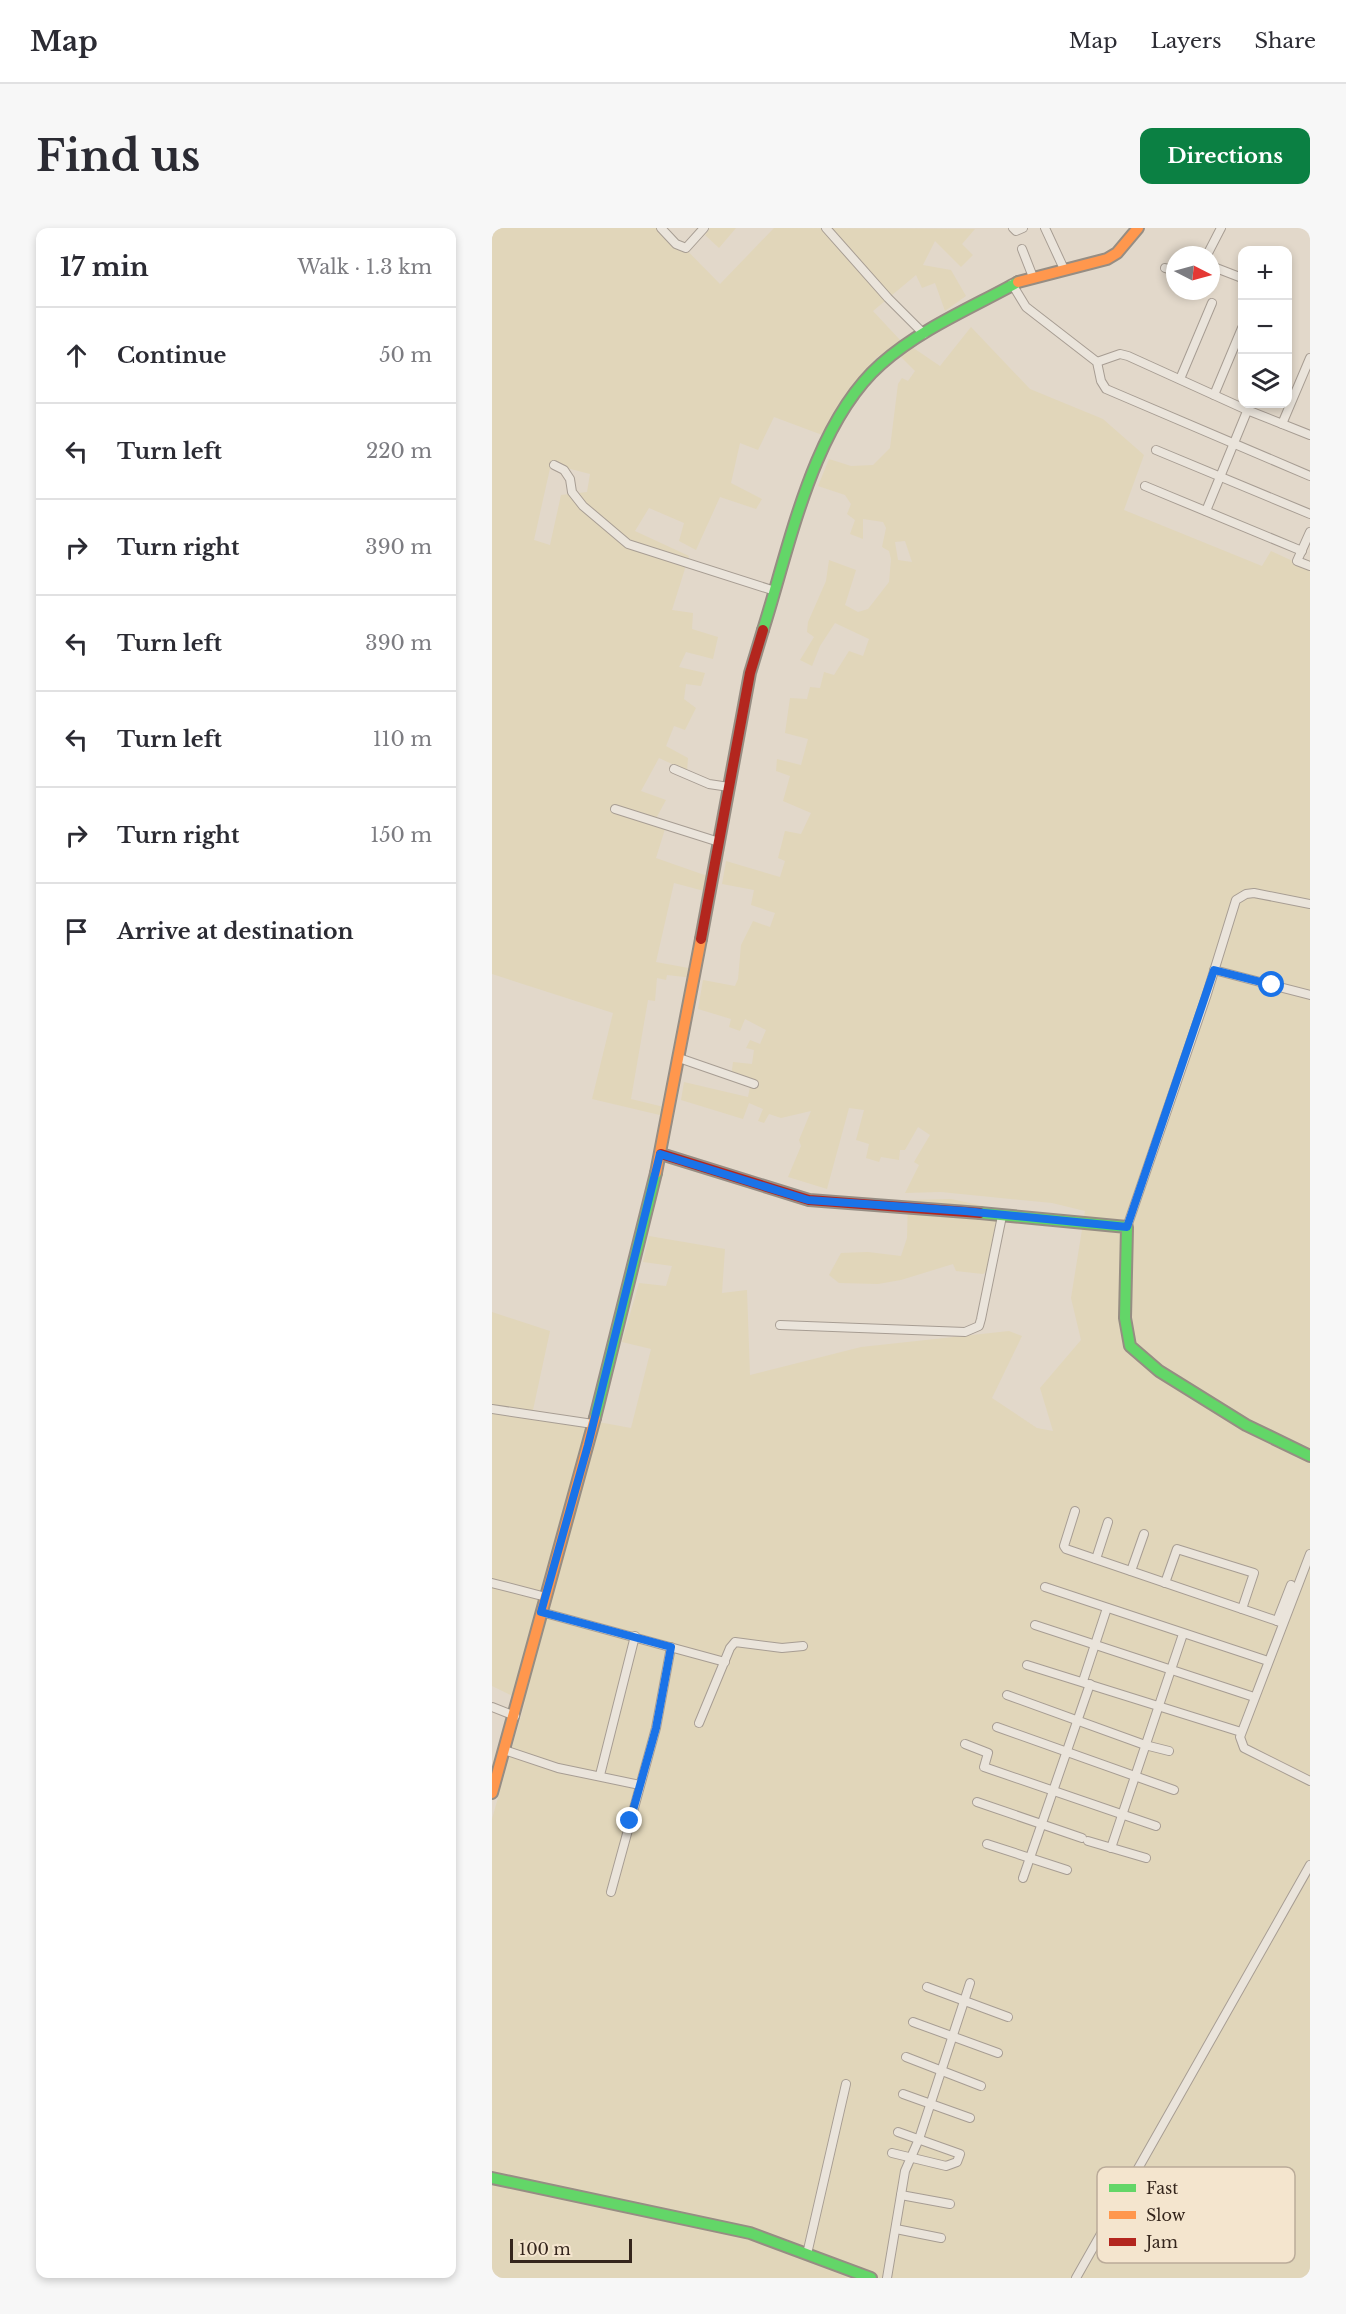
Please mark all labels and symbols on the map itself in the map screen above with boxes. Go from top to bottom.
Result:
north arrow [1166,246,1220,300]
route start [1258,971,1284,997]
route end [616,1807,642,1833]
legend [1097,2167,1295,2263]
text: Fast [1146,2178,1178,2198]
text: Slow [1146,2205,1186,2225]
text: Jam [1144,2232,1178,2252]
scale bar [510,2236,632,2264]

